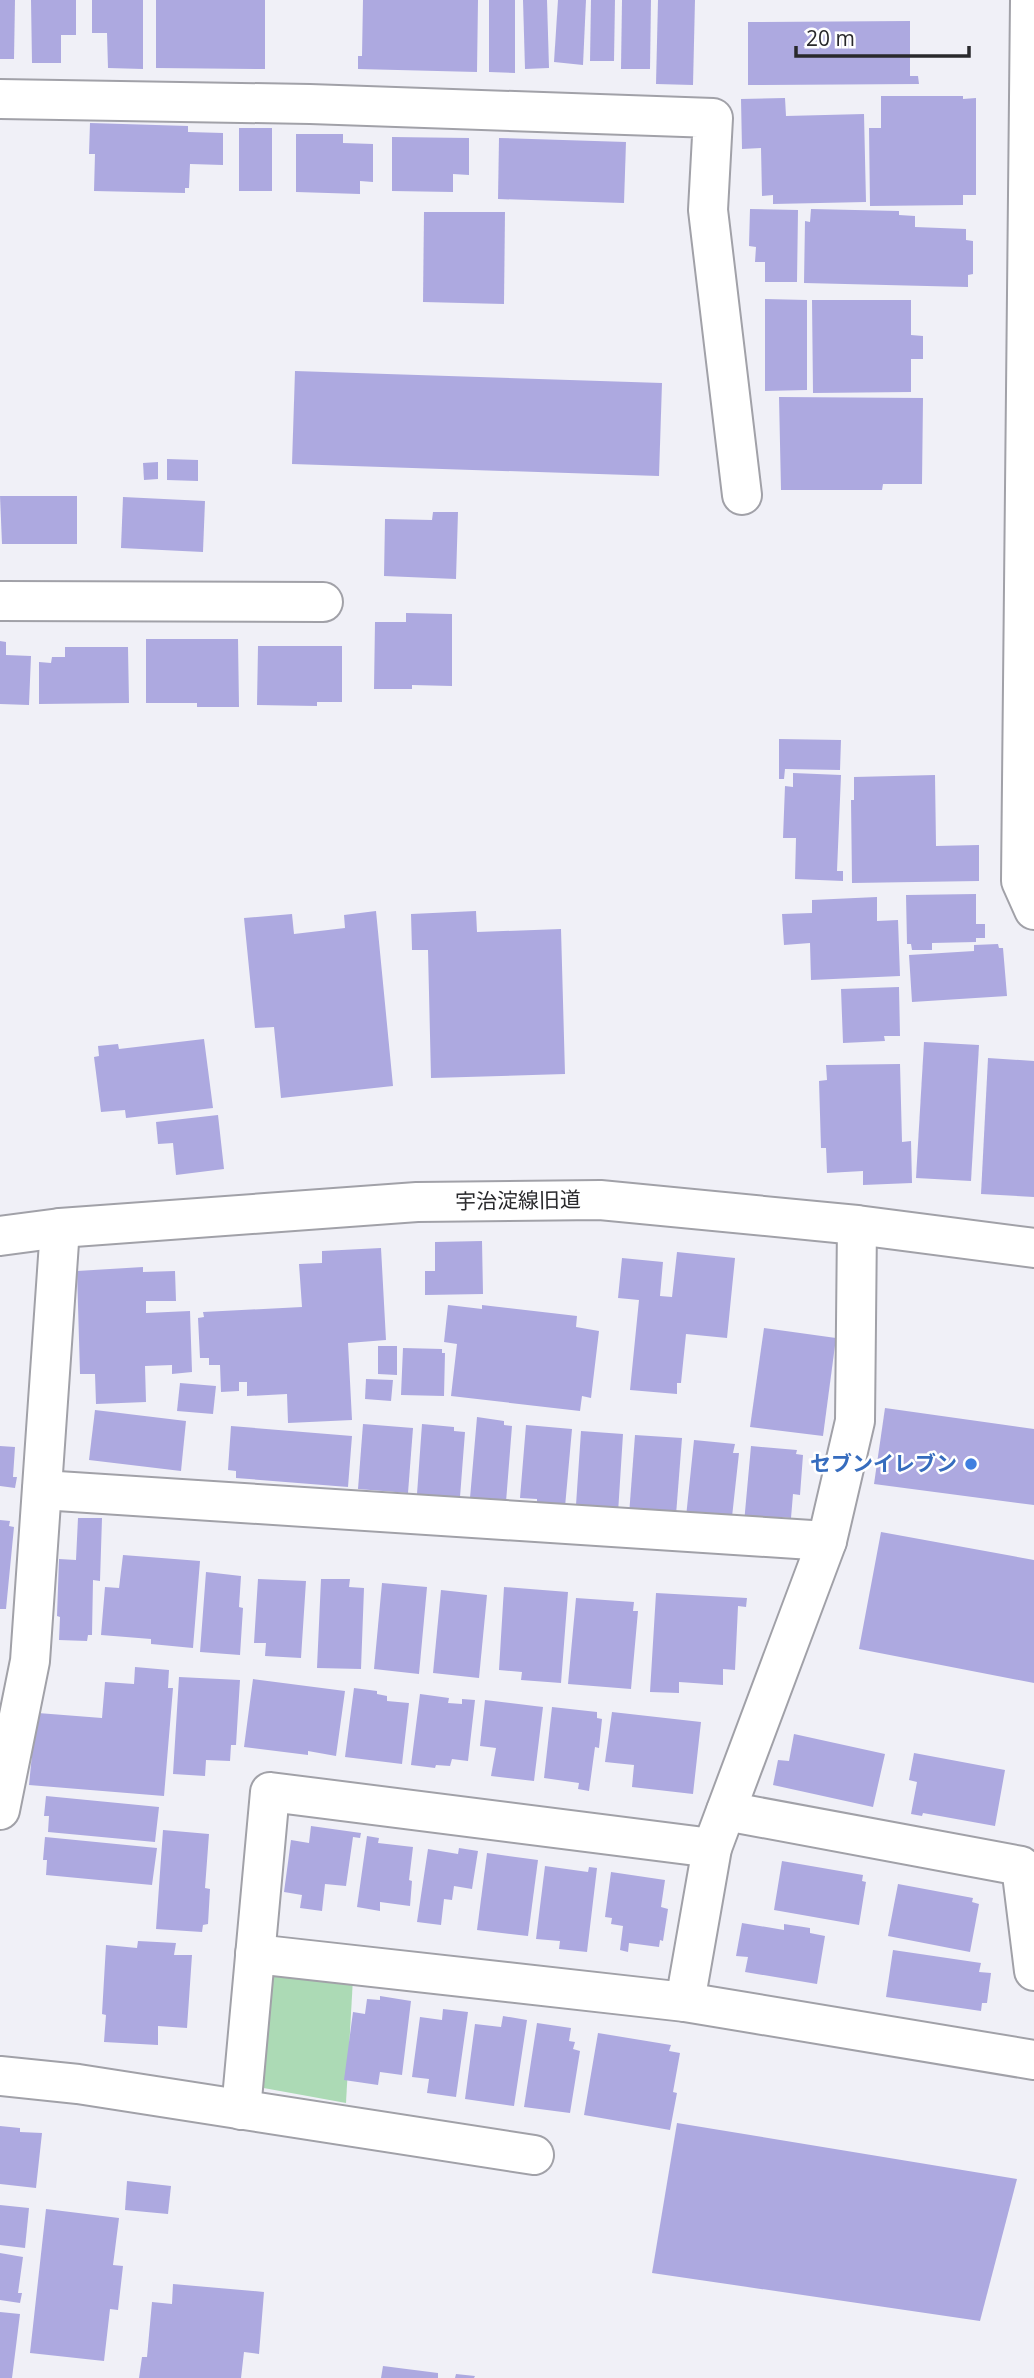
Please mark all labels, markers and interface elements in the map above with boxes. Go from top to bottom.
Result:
scale bar [796,14,969,58]
text: 20 m [806,24,855,52]
street label: 宇治淀線旧道 [455,1185,581,1215]
place label: セブンイレブン [810,1449,957,1477]
marker: セブンイレブン [963,1456,979,1472]

